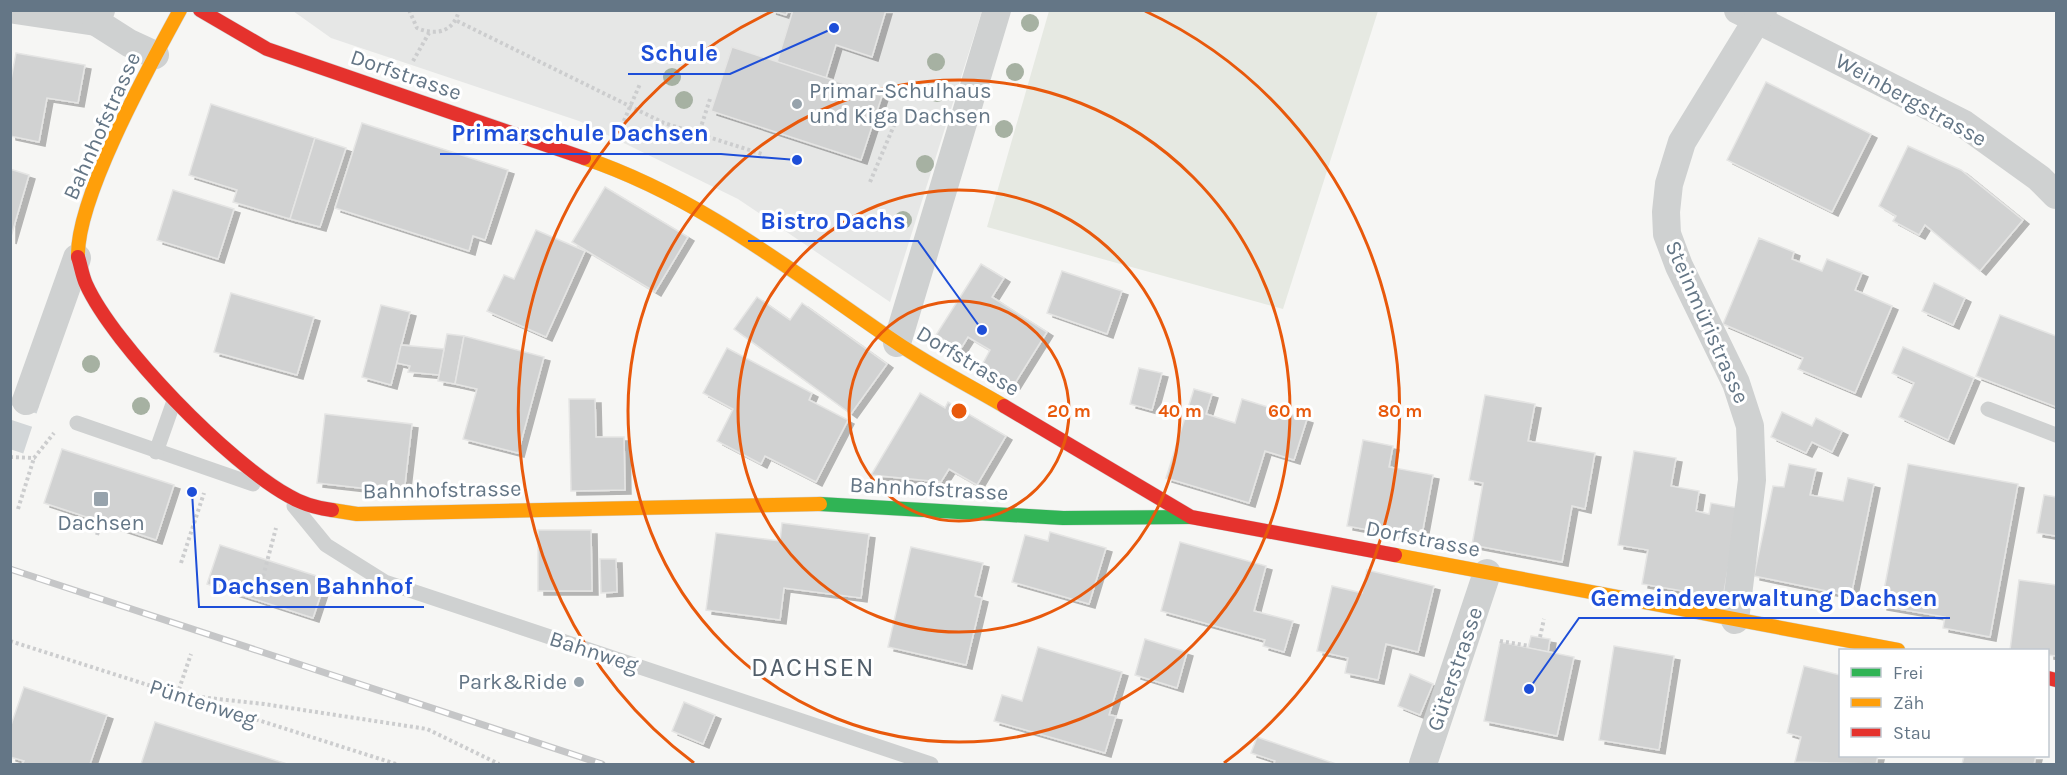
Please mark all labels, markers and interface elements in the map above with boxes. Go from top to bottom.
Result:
callout: Schule [628,32,730,74]
text: Schule [640,39,718,67]
street label: Dorfstrasse [347,44,465,106]
street label: Bahnhofstrasse [58,48,146,204]
street label: Weinbergstrasse [1831,48,1991,152]
place label: Primar-Schulhaus und Kiga Dachsen [809,78,992,129]
marker: Primar-Schulhaus und Kiga Dachsen [790,97,804,111]
callout: Primarschule Dachsen [440,112,721,154]
text: Primarschule Dachsen [451,119,709,147]
callout: Bistro Dachs [748,199,918,241]
text: Bistro Dachs [760,207,906,235]
street label: Steinmüristrasse [1659,237,1755,407]
street label: Dorfstrasse [912,320,1024,402]
text: 20 m [1047,400,1091,422]
text: 40 m [1158,400,1202,422]
text: 60 m [1268,400,1312,422]
text: 80 m [1378,400,1422,422]
centre of rings [949,401,969,421]
street label: Bahnhofstrasse [849,472,1009,506]
street label: Bahnhofstrasse [362,476,522,504]
marker: Dachsen [92,490,110,508]
place label: Dachsen [57,510,145,536]
street label: Dorfstrasse [1364,515,1482,563]
callout: Dachsen Bahnhof [199,565,424,607]
text: Dachsen Bahnhof [211,572,413,600]
callout: Gemeindeverwaltung Dachsen [1579,576,1950,618]
text: Gemeindeverwaltung Dachsen [1591,584,1937,612]
street label: Güterstrasse [1422,604,1488,734]
street label: Bahnweg [546,625,642,679]
legend [1839,649,2049,757]
district label: DACHSEN [751,652,875,683]
text: Frei [1893,662,1924,684]
place label: Park&Ride [458,669,567,695]
street label: Püntenweg [146,673,260,733]
marker: Park&Ride [572,675,586,689]
text: Zäh [1893,692,1924,714]
text: Stau [1893,722,1931,744]

